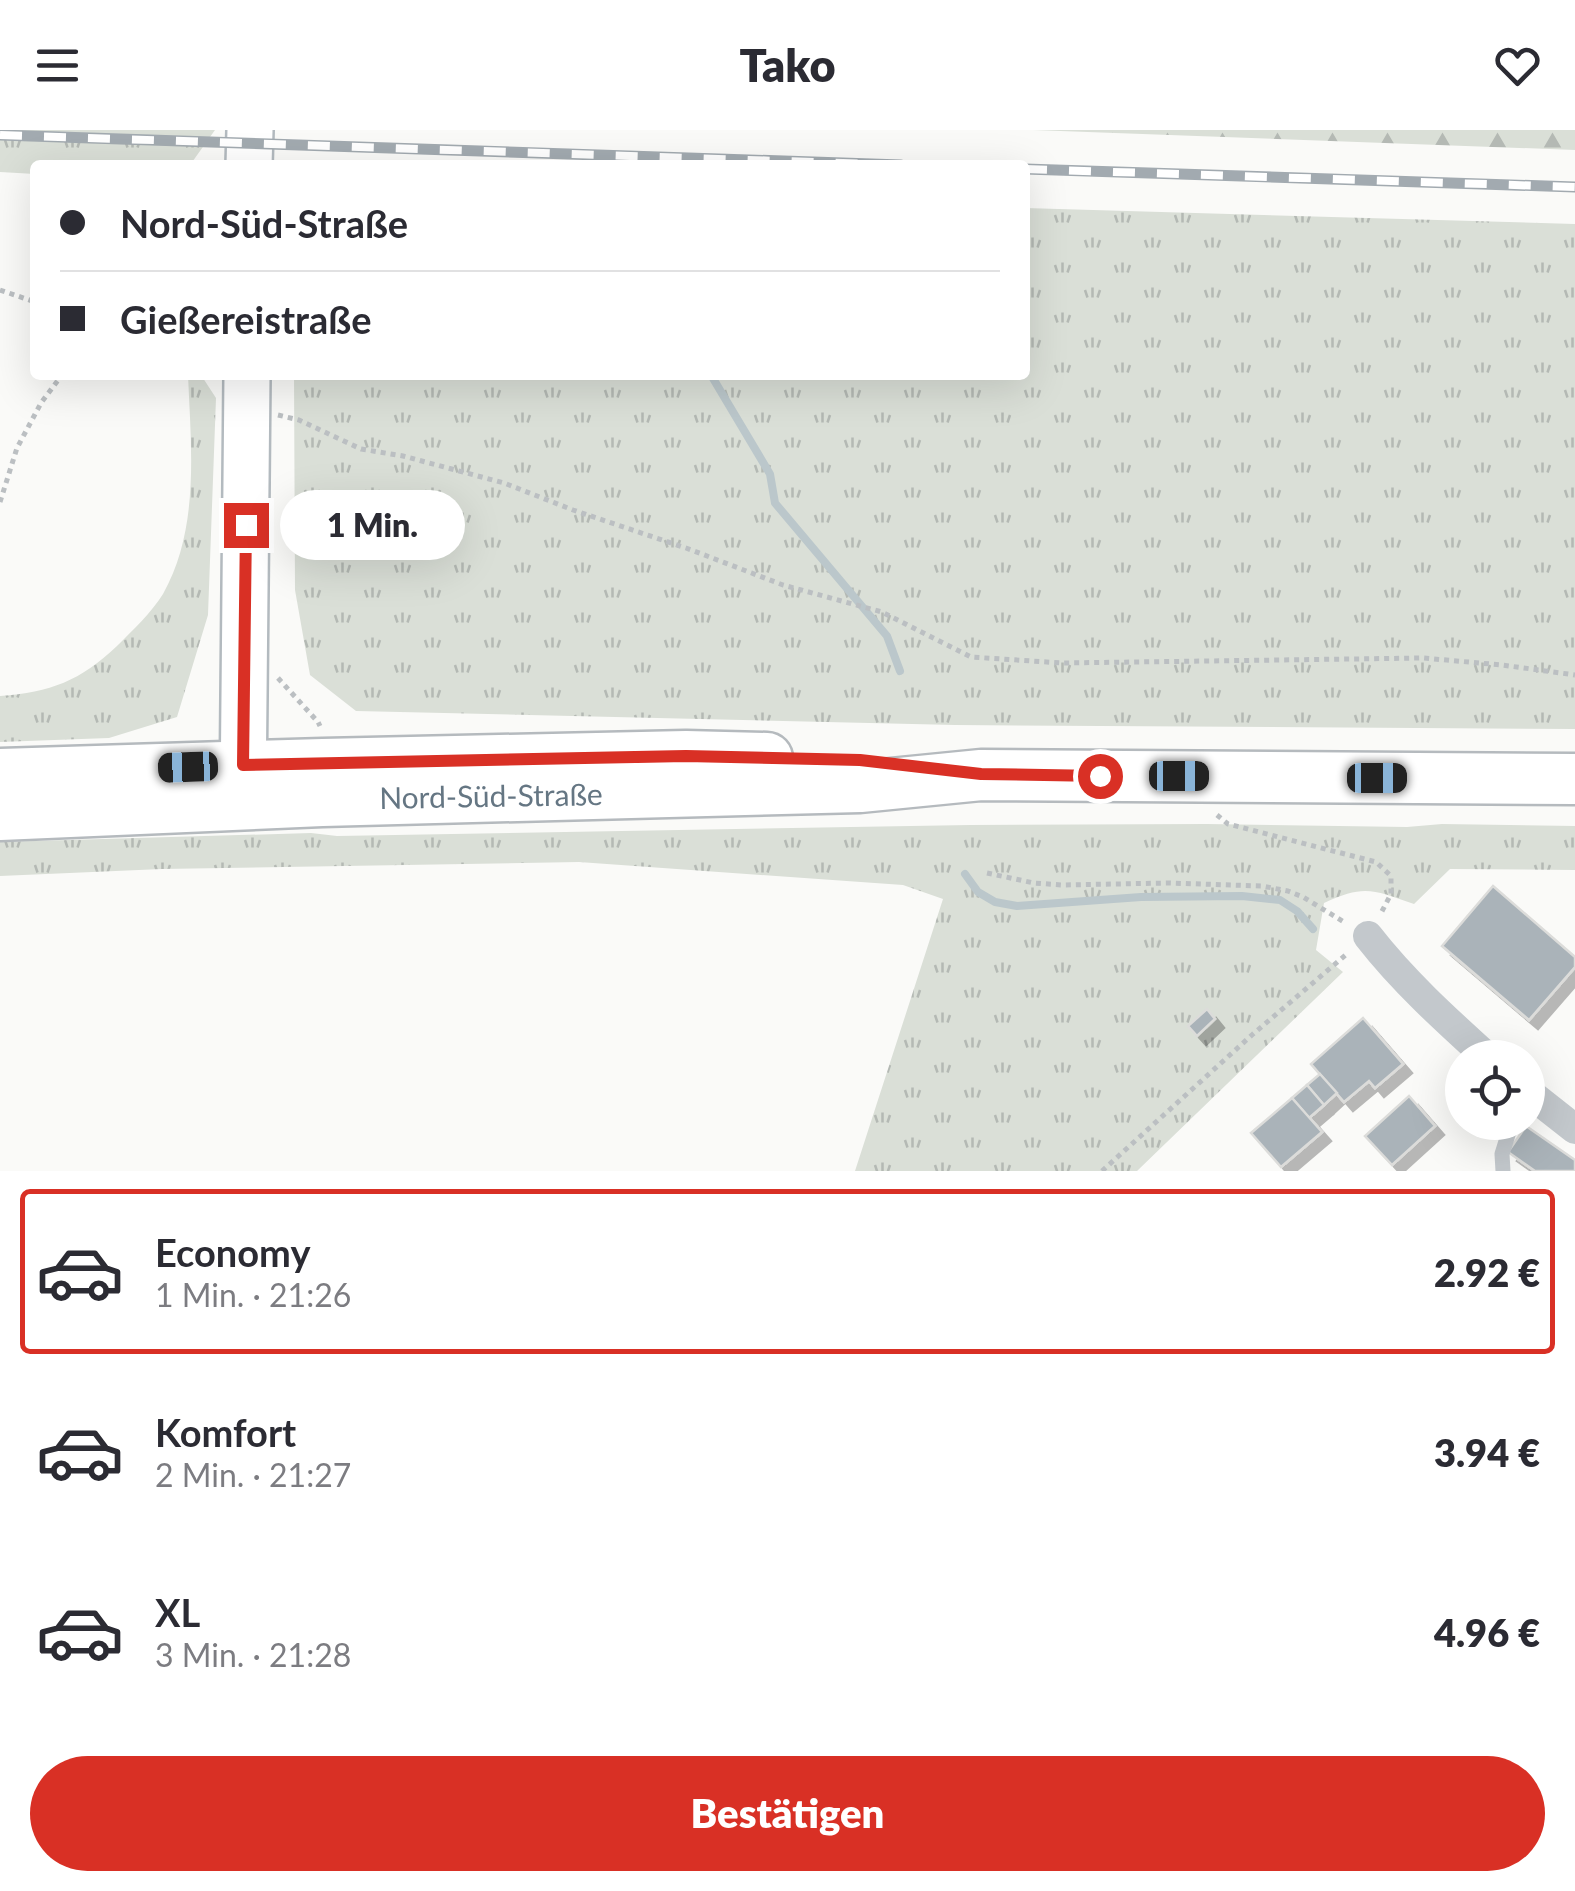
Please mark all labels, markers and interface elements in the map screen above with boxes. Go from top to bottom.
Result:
icon: menu [30,38,85,93]
text: Tako [739,38,836,92]
icon: heart [1490,38,1545,93]
text: Nord-Süd-Straße [120,200,408,246]
text: Gießereistraße [120,296,371,342]
callout: 1 Min. [281,490,466,560]
route end [224,503,269,548]
text: 1 Min. [327,505,418,544]
car [157,751,219,783]
route start [1078,754,1123,799]
car [1149,761,1209,791]
car [1347,763,1407,793]
street label: Nord-Süd-Straße [379,775,603,815]
map controls [1445,1040,1545,1140]
button: locate [1445,1040,1545,1140]
icon: car [35,1227,125,1317]
text: Economy [155,1229,310,1275]
text: 2.92 € [1434,1249,1540,1295]
text: 1 Min. · 21:26 [155,1275,351,1314]
icon: car [35,1407,125,1497]
text: Komfort [155,1409,296,1455]
text: 3.94 € [1434,1429,1540,1475]
text: 2 Min. · 21:27 [155,1455,351,1494]
icon: car [35,1587,125,1677]
text: XL [155,1589,200,1635]
text: 4.96 € [1434,1609,1540,1655]
text: 3 Min. · 21:28 [155,1635,351,1674]
button: Bestätigen [30,1756,1545,1871]

